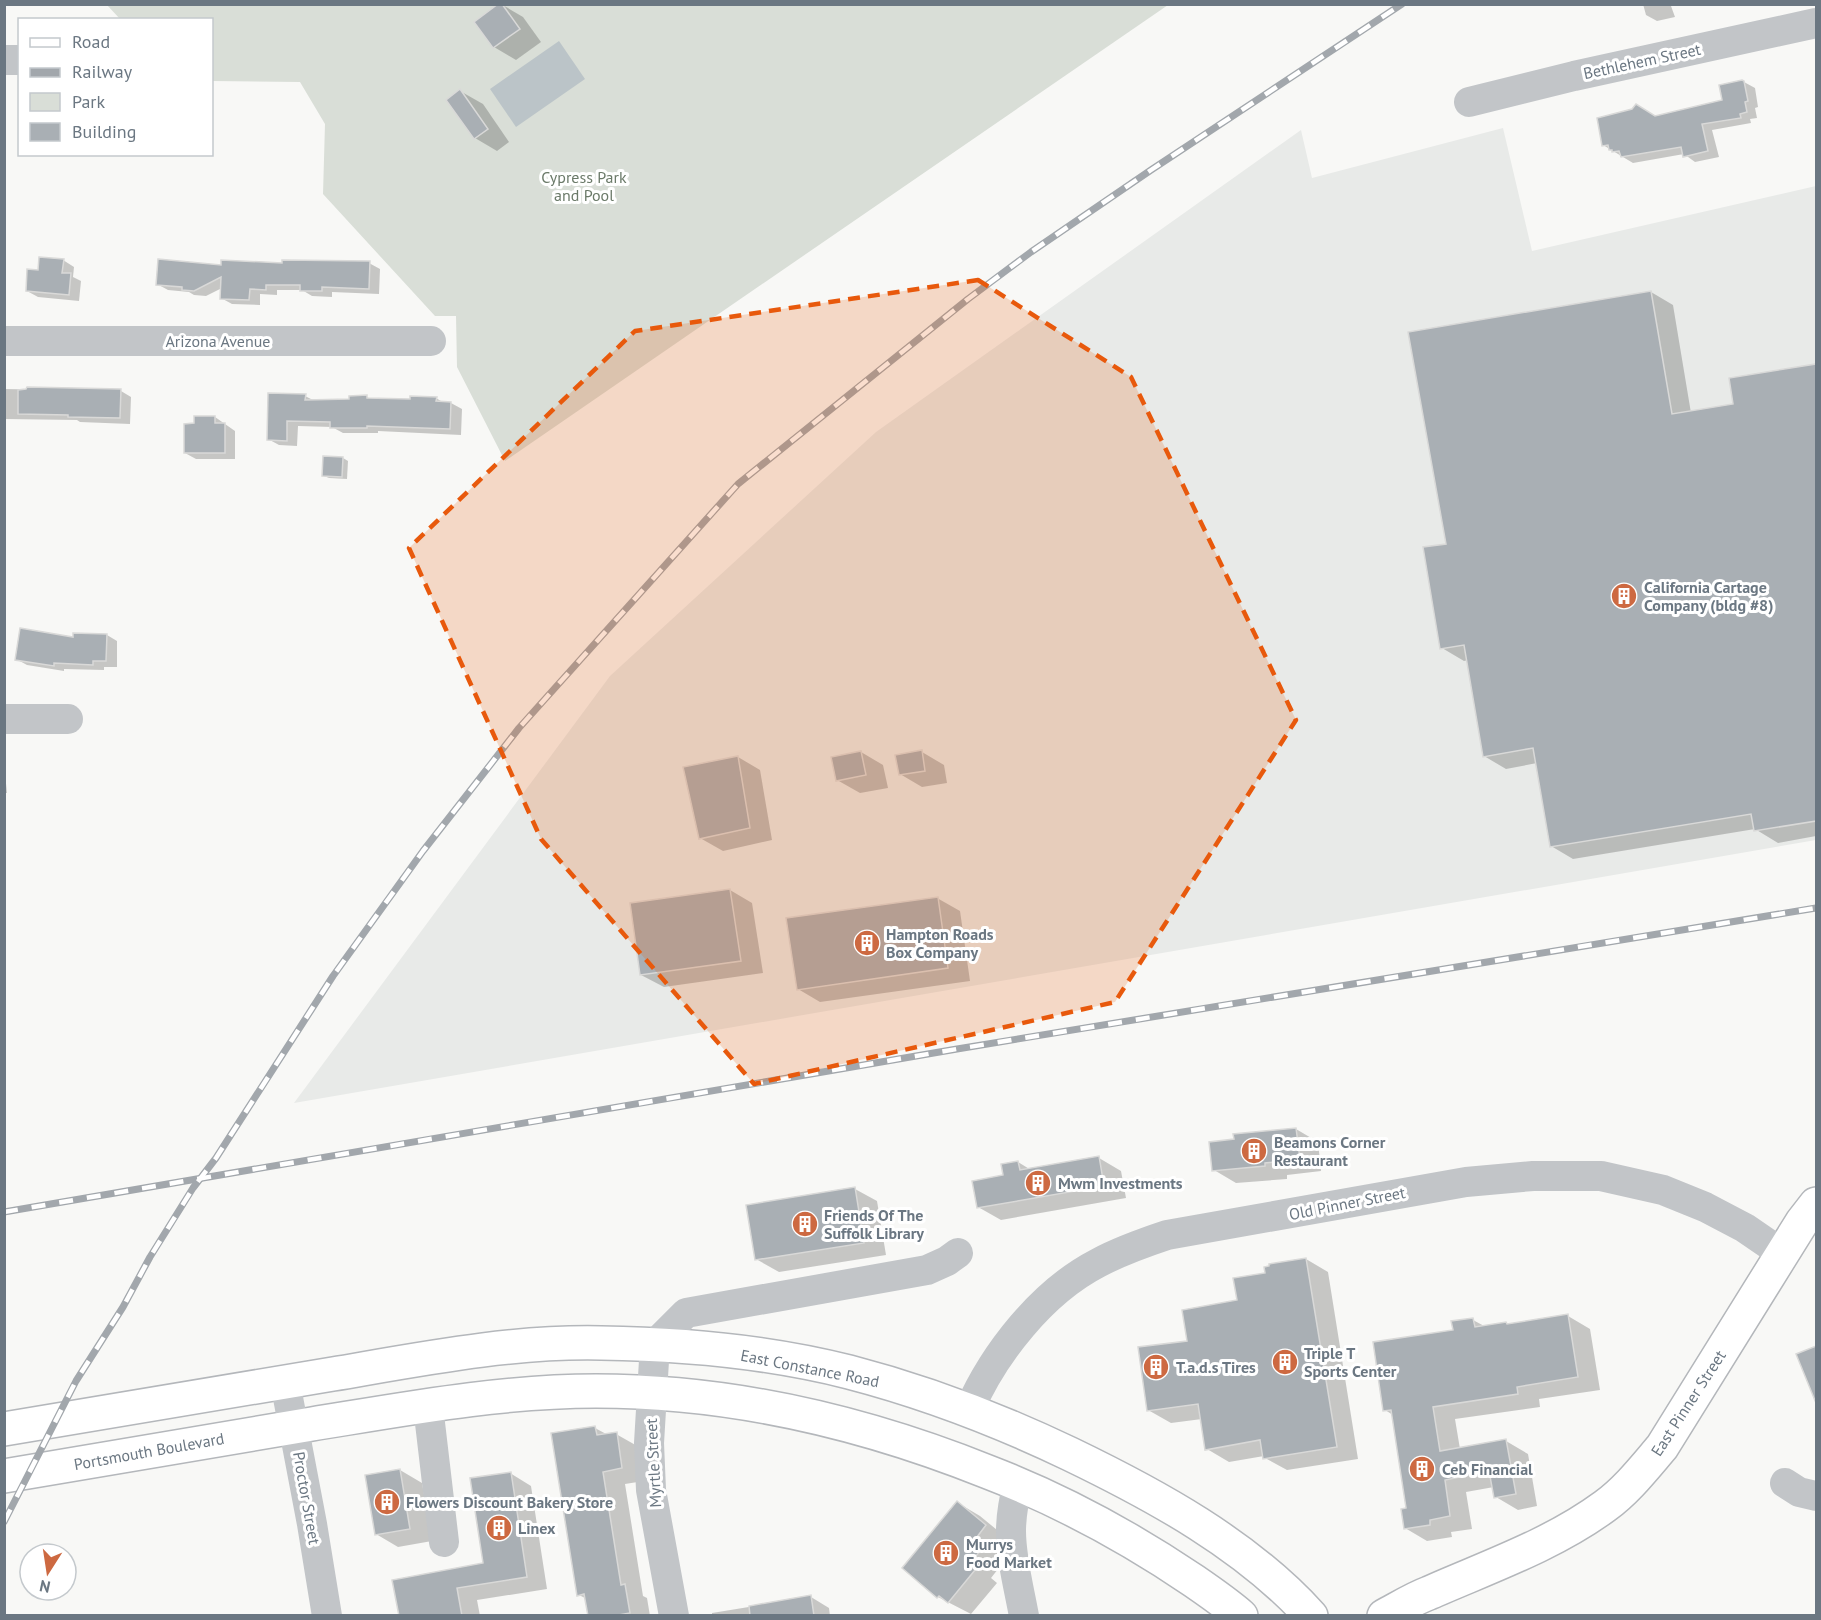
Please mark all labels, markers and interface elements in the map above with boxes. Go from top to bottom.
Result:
legend [18,18,213,156]
text: Road [72,30,110,53]
street label: Bethlehem Street [1581,39,1703,83]
text: Railway [72,60,133,83]
text: Park [72,90,105,113]
text: Building [72,120,136,143]
park label: Cypress Park and Pool [541,167,627,205]
street label: Arizona Avenue [166,331,270,351]
place label: California Cartage Company (bldg #8) [1644,577,1773,615]
building icon: California Cartage Company (bldg #8) [1609,581,1639,611]
place label: Hampton Roads Box Company [886,924,994,962]
building icon: Hampton Roads Box Company [852,928,882,958]
place label: Beamons Corner Restaurant [1274,1132,1386,1170]
building icon: Beamons Corner Restaurant [1239,1136,1269,1166]
building icon: Mwm Investments [1023,1168,1053,1198]
place label: Mwm Investments [1058,1173,1183,1193]
street label: Old Pinner Street [1287,1182,1407,1224]
place label: Friends Of The Suffolk Library [824,1205,924,1243]
building icon: Friends Of The Suffolk Library [790,1209,820,1239]
place label: Triple T Sports Center [1304,1343,1397,1381]
street label: East Constance Road [739,1345,881,1391]
street label: East Pinner Street [1646,1346,1730,1460]
building icon: Triple T Sports Center [1270,1347,1300,1377]
building icon: T.a.d.s Tires [1141,1352,1171,1382]
place label: T.a.d.s Tires [1176,1357,1256,1377]
street label: Myrtle Street [641,1417,665,1508]
street label: Portsmouth Boulevard [72,1428,226,1474]
street label: Proctor Street [289,1450,325,1547]
building icon: Ceb Financial [1407,1454,1437,1484]
place label: Ceb Financial [1442,1459,1533,1479]
building icon: Flowers Discount Bakery Store [372,1487,402,1517]
place label: Flowers Discount Bakery Store [406,1492,613,1512]
building icon: Linex [484,1513,514,1543]
place label: Linex [518,1518,556,1538]
place label: Murrys Food Market [966,1534,1052,1572]
building icon: Murrys Food Market [931,1538,961,1568]
north arrow [18,1542,78,1602]
text: N [38,1576,52,1598]

